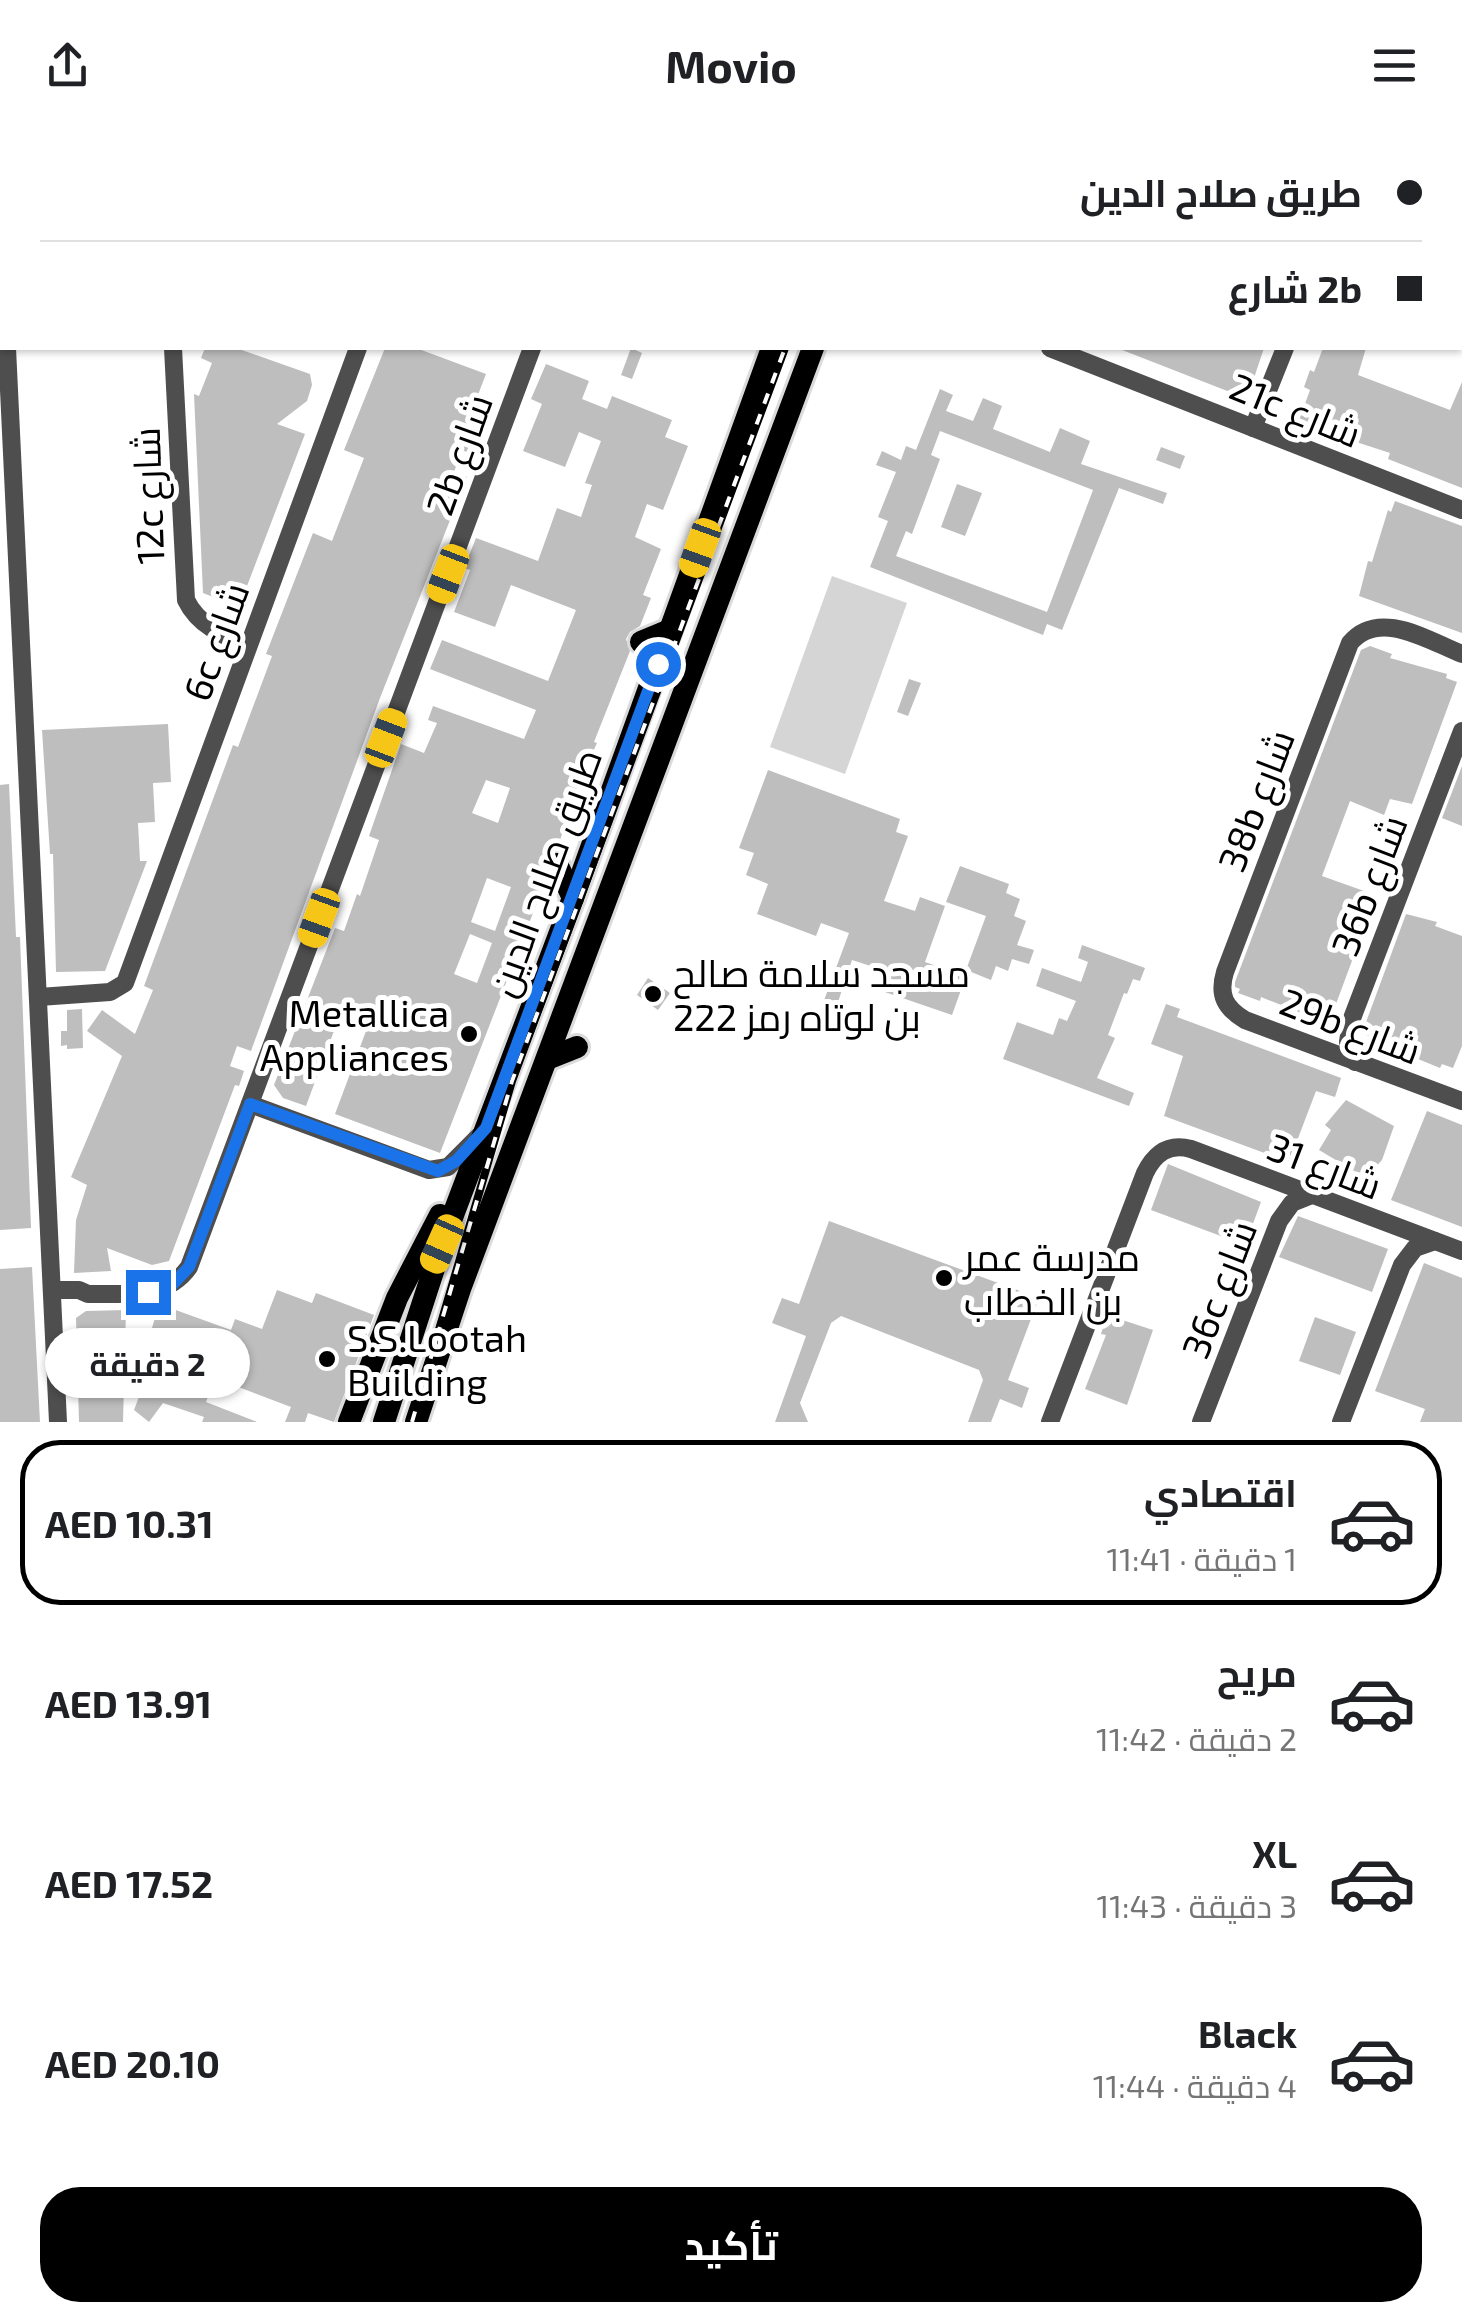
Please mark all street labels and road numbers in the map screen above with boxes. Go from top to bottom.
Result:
street label: 21c شارع [1222,362,1368,460]
street label: 2b شارع [415,387,505,522]
street label: 12c شارع [122,427,176,565]
street label: 6c شارع [172,576,261,708]
street label: 38b شارع [1207,723,1307,879]
street label: طريق صلاح الدين [478,742,614,1003]
street label: 36b شارع [1320,808,1419,963]
street label: 29b شارع [1273,977,1428,1077]
street label: شارع 31 [1260,1122,1388,1211]
street label: 36c شارع [1171,1214,1269,1366]

